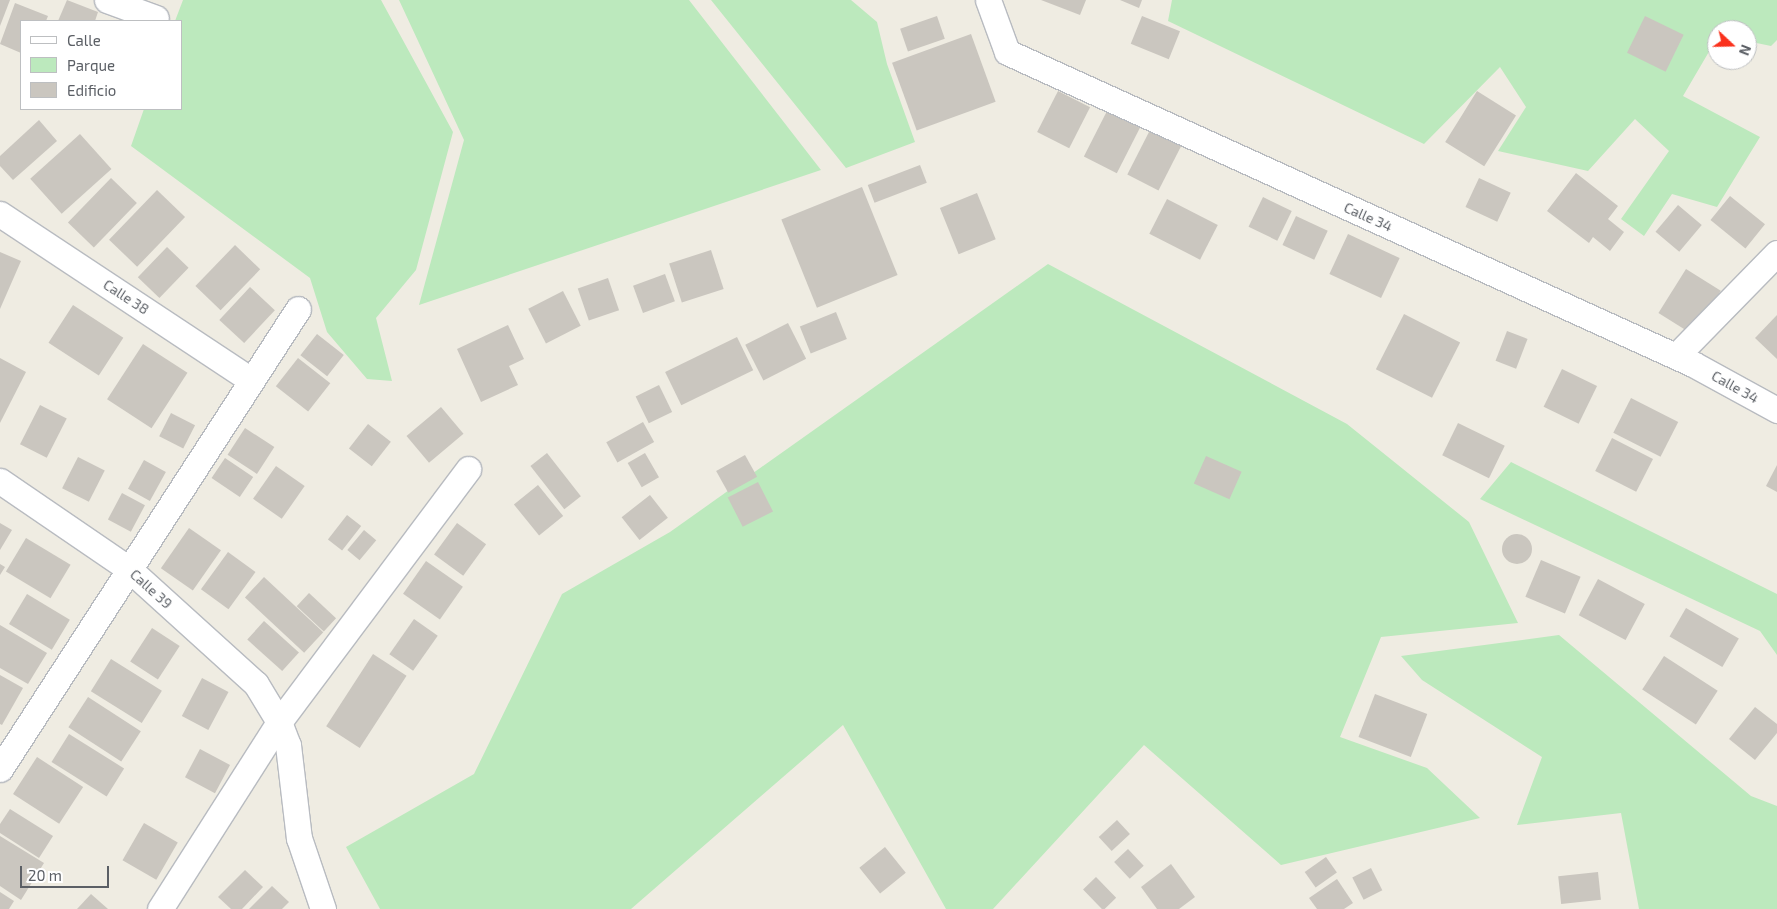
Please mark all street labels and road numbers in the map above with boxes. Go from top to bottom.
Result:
street label: Calle 34 [1341,199,1395,235]
street label: Calle 38 [100,276,152,318]
street label: Calle 34 [1709,367,1761,407]
street label: Calle 39 [127,566,175,612]

